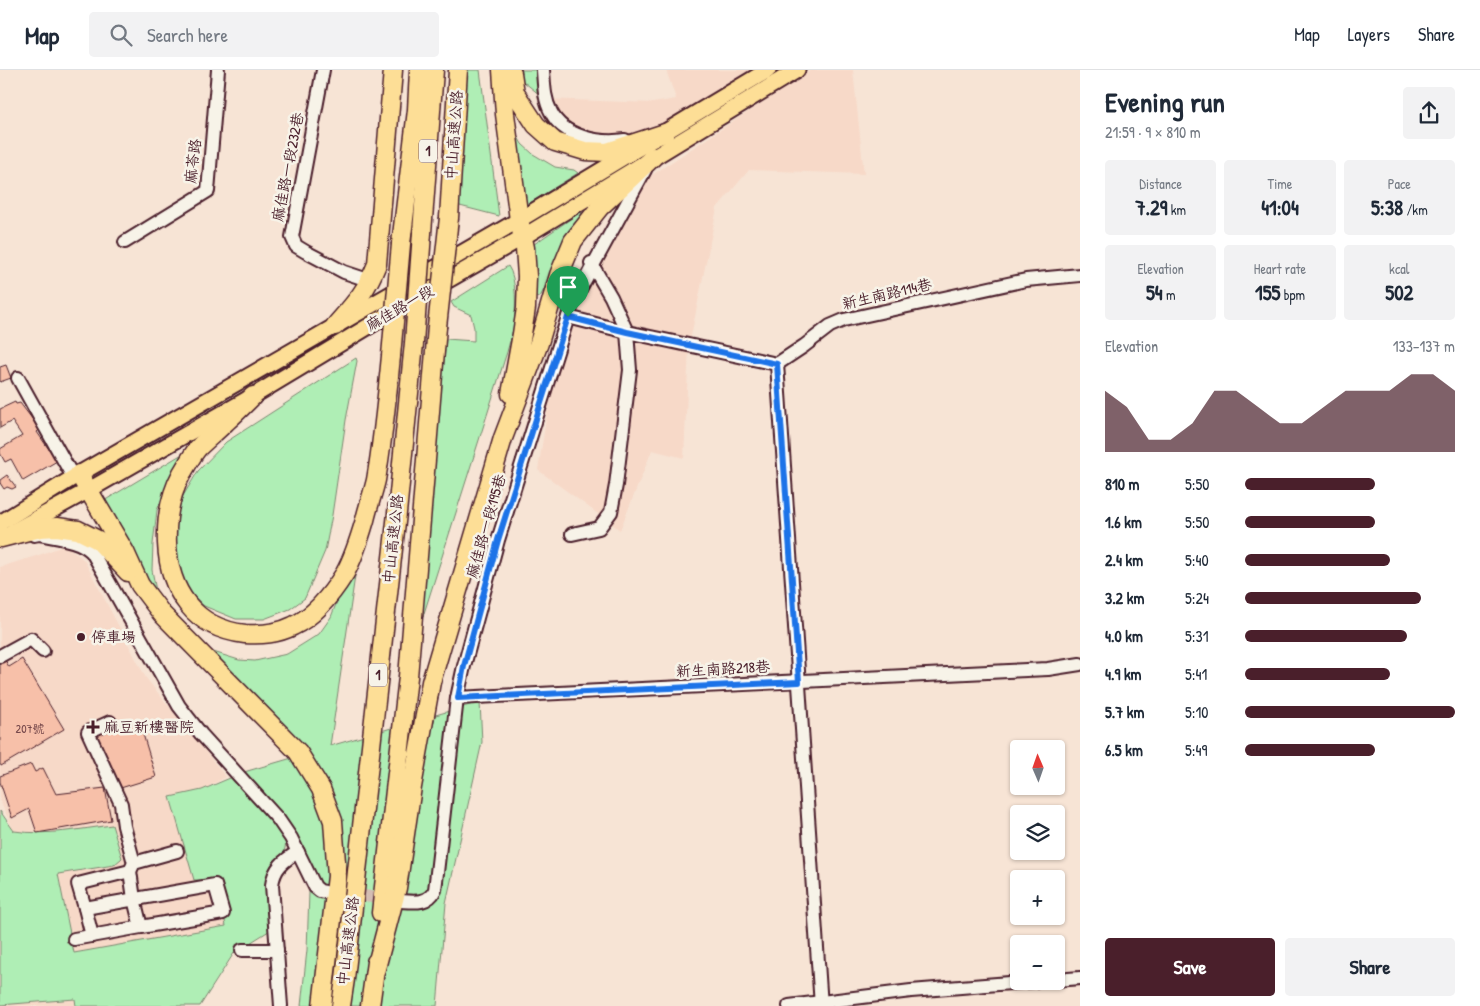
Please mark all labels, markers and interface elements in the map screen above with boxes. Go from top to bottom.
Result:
search box [89,12,439,57]
text: Map [25,19,59,51]
icon: search [107,21,135,49]
text: Search here [147,22,228,48]
text: Map [1294,22,1320,47]
text: Layers [1348,22,1390,47]
text: Share [1418,22,1455,47]
text: Evening run [1105,83,1225,121]
button: share [1403,87,1455,139]
street label: 中山高速公路 [440,89,467,181]
street label: 麻佳路一段232巷 [267,111,308,223]
text: 21:59 · 9 × 810 m [1105,121,1201,143]
street label: 麻苓路 [179,137,206,185]
road number: 1 [419,140,437,162]
text: Distance [1139,174,1182,193]
text: Time [1268,174,1292,193]
text: Pace [1388,174,1411,193]
text: 7.29 [1135,193,1168,222]
text: 41:04 [1261,193,1299,222]
text: 5:38 [1371,193,1403,222]
text: km [1168,200,1186,219]
text: /km [1403,200,1428,219]
text: Elevation [1137,259,1184,278]
text: Heart rate [1254,259,1306,278]
text: kcal [1389,259,1410,278]
pin [547,266,589,317]
icon: arrive [554,273,582,301]
street label: 新生南路114巷 [840,273,934,314]
text: 54 [1146,278,1163,307]
text: 155 [1255,278,1280,307]
text: 502 [1385,278,1413,307]
street label: 麻佳路一段 [362,280,437,335]
text: m [1163,285,1175,304]
text: bpm [1280,285,1305,304]
text: Elevation [1105,335,1158,357]
text: 133–137 m [1393,335,1455,357]
street label: 麻佳路一段195巷 [461,471,510,580]
text: 810 m [1105,473,1139,495]
text: 5:50 [1185,473,1209,495]
street label: 中山高速公路 [377,493,408,585]
text: 1.6 km [1105,511,1142,533]
text: 5:50 [1185,511,1209,533]
text: 2.4 km [1105,549,1143,571]
text: 5:40 [1185,549,1209,571]
text: 3.2 km [1105,587,1144,609]
text: 5:24 [1185,587,1209,609]
text: 4.0 km [1105,625,1143,647]
text: 5:31 [1185,625,1208,647]
place label: 停車場 [91,626,136,647]
marker: 停車場 [75,631,87,643]
street label: 新生南路218巷 [676,656,770,681]
text: 4.9 km [1105,663,1142,685]
text: 5:41 [1185,663,1207,685]
road number: 1 [369,664,387,686]
text: 5.7 km [1105,701,1144,723]
text: 5:10 [1185,701,1208,723]
place label: 麻豆新樓醫院 [104,716,194,737]
house number: 207號 [16,720,44,737]
marker: 麻豆新樓醫院 [86,720,100,734]
text: 6.5 km [1105,739,1143,761]
text: 5:49 [1185,739,1207,761]
north arrow [1010,740,1065,795]
map controls [1010,740,1065,990]
button: layers [1010,805,1065,860]
button: + [1010,870,1065,925]
street label: 中山高速公路 [332,895,363,987]
button: − [1010,935,1065,990]
button: Save [1105,938,1275,996]
button: Share [1285,938,1455,996]

